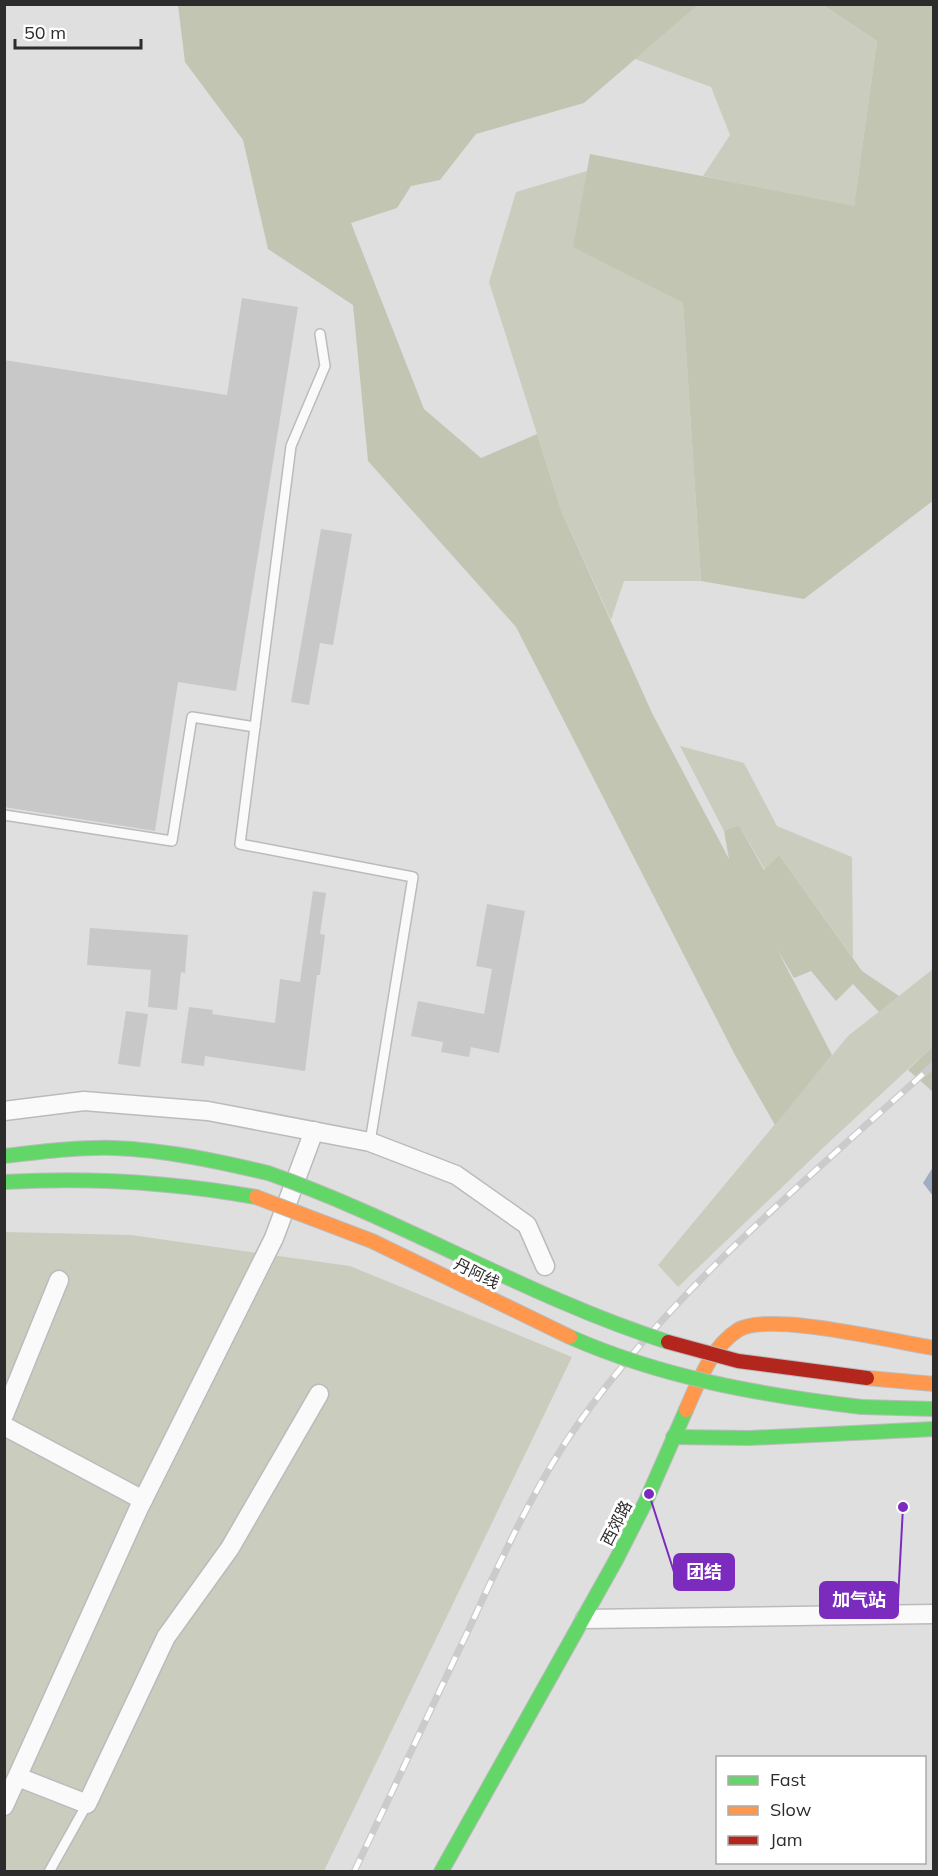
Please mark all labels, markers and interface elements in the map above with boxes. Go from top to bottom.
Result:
scale bar [15,12,141,50]
text: 50 m [24,21,66,44]
street label: 丹阿线 [451,1253,503,1293]
street label: 西郊路 [596,1497,636,1549]
callout: 团结 [674,1554,734,1590]
text: 团结 [686,1560,722,1583]
callout: 加气站 [820,1582,898,1618]
text: 加气站 [832,1588,886,1611]
legend [716,1756,926,1864]
text: Fast [770,1768,806,1791]
text: Slow [770,1798,812,1821]
text: Jam [770,1828,803,1851]

